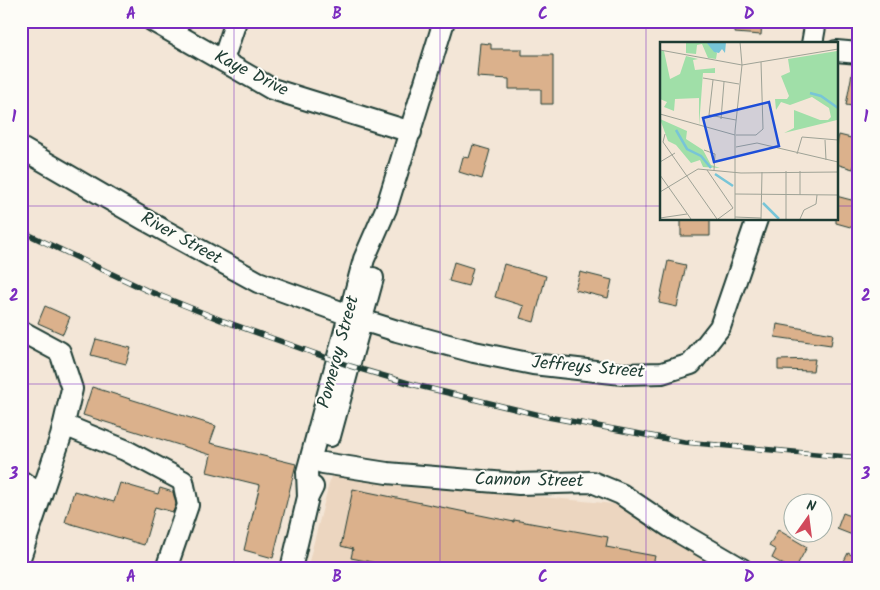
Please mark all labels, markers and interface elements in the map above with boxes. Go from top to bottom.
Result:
text: A [126,2,136,27]
text: B [332,2,342,27]
text: C [538,2,548,27]
text: D [744,2,755,27]
inset map [660,42,838,220]
street label: Kaye Drive [209,43,293,105]
text: 1 [12,105,17,130]
text: 1 [864,105,869,130]
street label: River Street [135,205,228,274]
text: 2 [9,284,19,309]
text: 2 [861,284,871,309]
street label: Pomeroy Street [310,291,368,412]
street label: Jeffreys Street [530,349,647,387]
text: 3 [9,462,19,487]
text: 3 [861,462,871,487]
street label: Cannon Street [474,466,585,496]
north arrow [782,492,832,542]
text: N [804,495,818,518]
text: A [126,565,136,590]
text: B [332,565,342,590]
text: C [538,565,548,590]
text: D [744,565,755,590]

